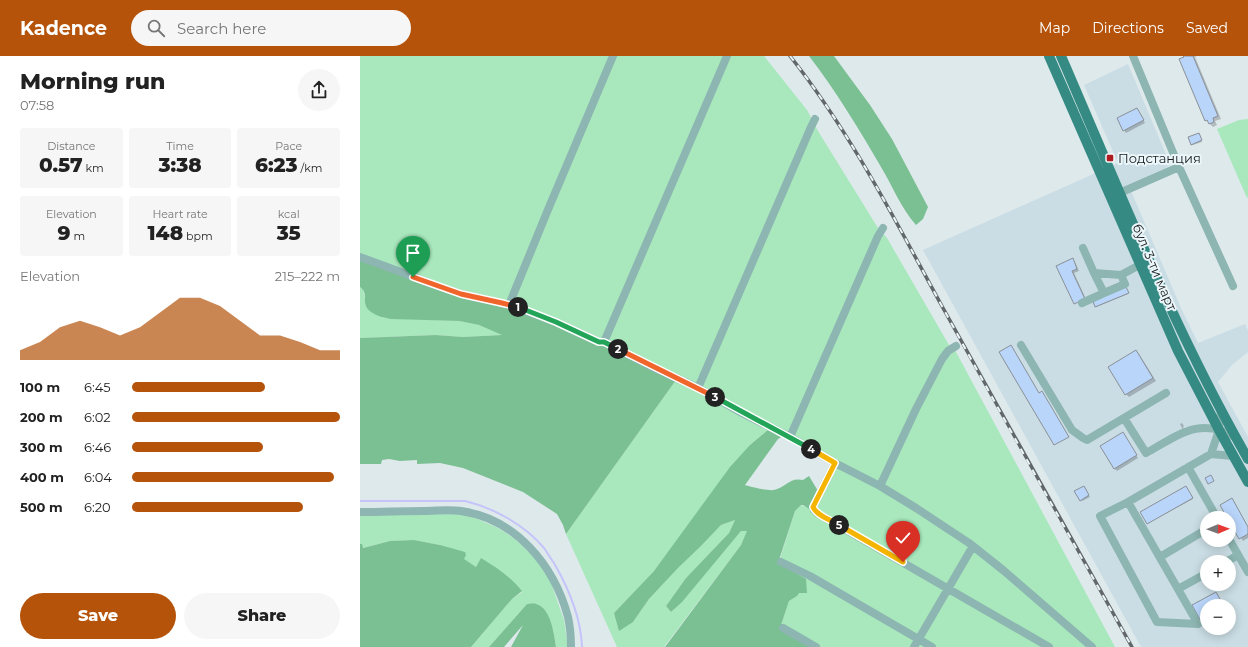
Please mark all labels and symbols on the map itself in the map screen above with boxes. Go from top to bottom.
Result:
place label: Подстанция [1118,150,1201,166]
marker: Подстанция [1105,153,1115,163]
street label: бул. 3-ти март [1129,221,1181,314]
pin [396,236,430,277]
pin: 1 [508,297,528,317]
pin: 2 [608,339,628,359]
pin: 3 [705,387,725,407]
pin: 4 [801,439,821,459]
north arrow [1200,511,1236,547]
pin: 5 [829,515,849,535]
pin [886,521,920,562]

